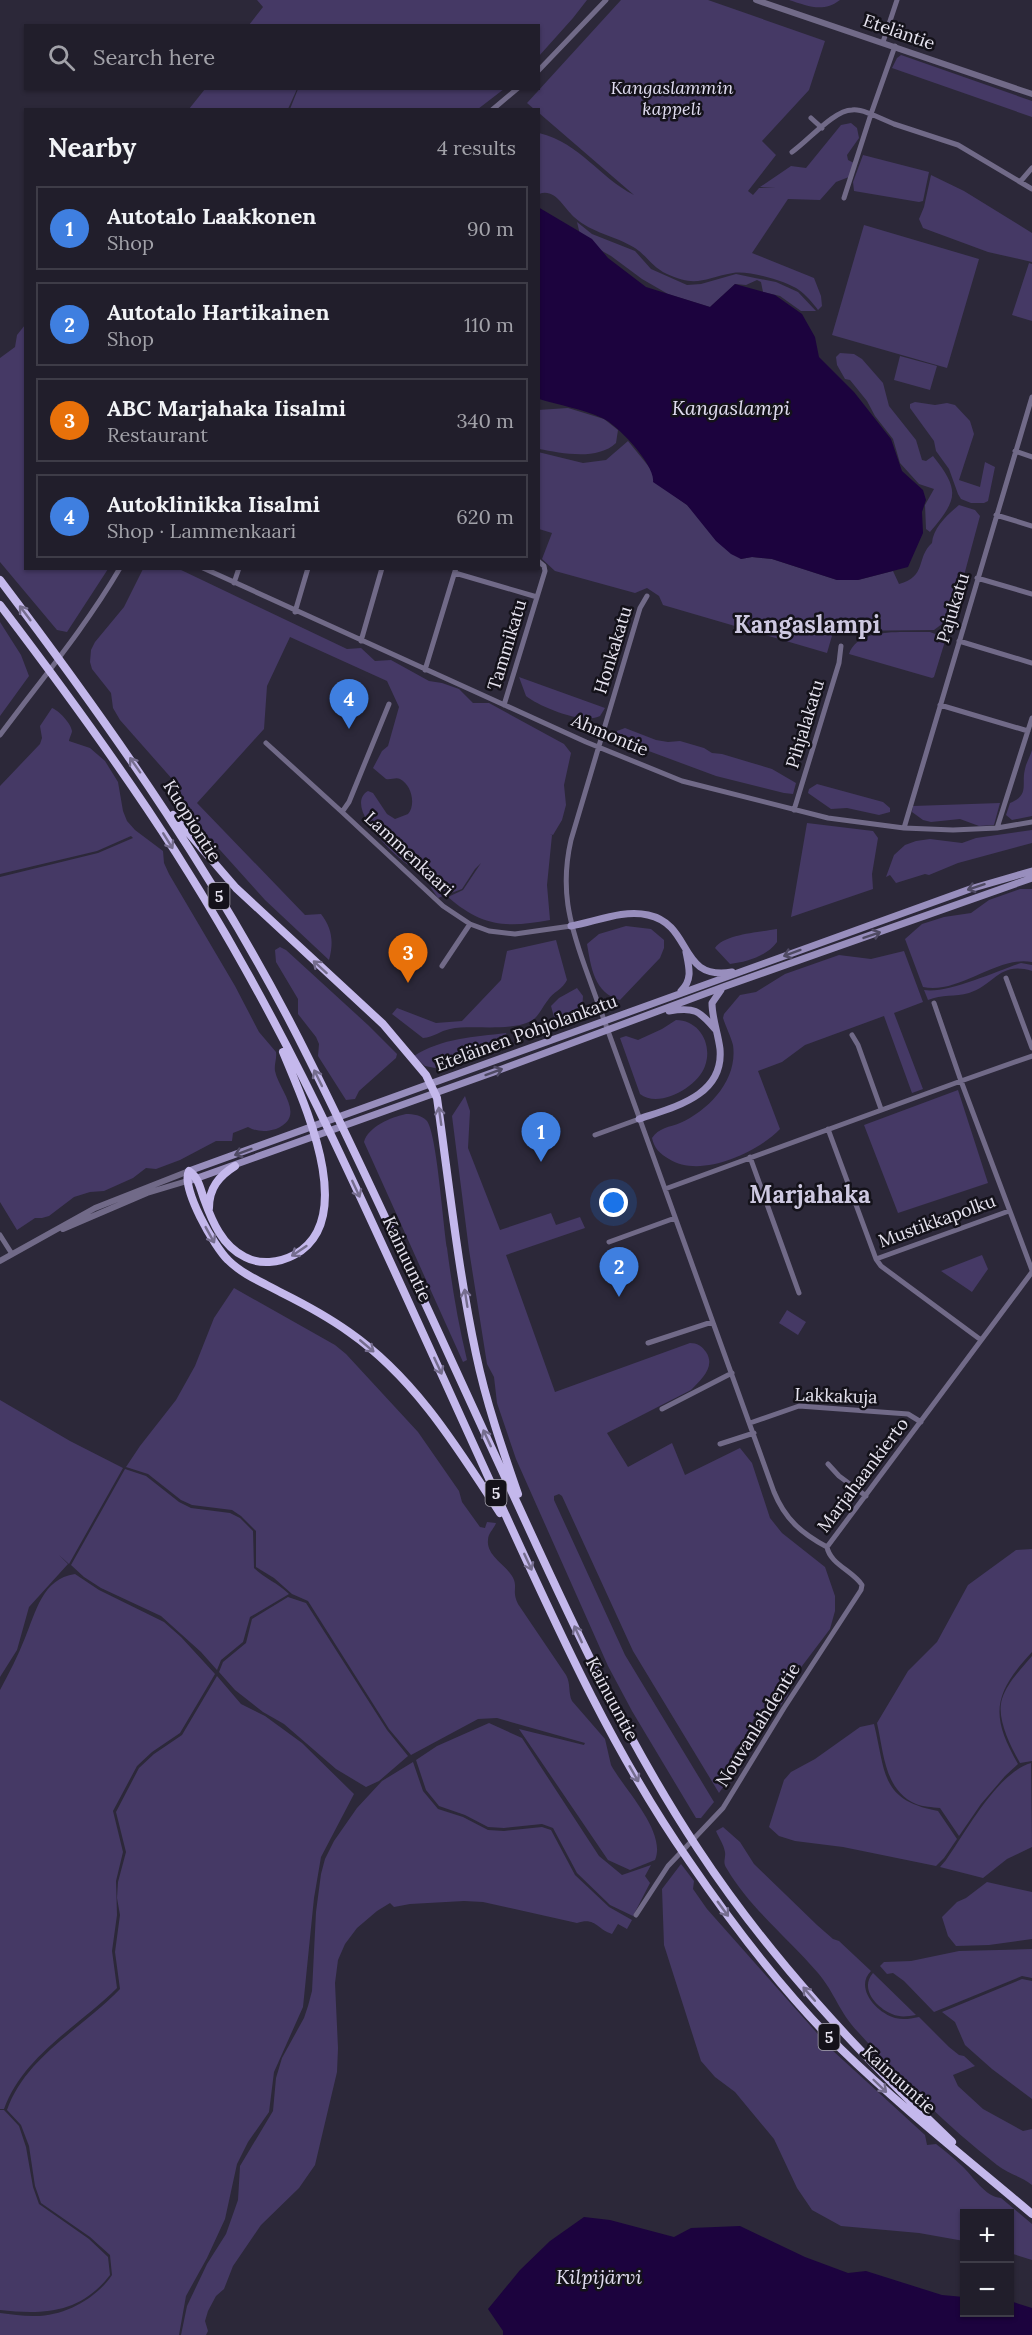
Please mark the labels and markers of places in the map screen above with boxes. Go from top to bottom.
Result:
pin: 4 [330,680,368,729]
pin: 3 [388,934,428,983]
pin: 1 [522,1112,560,1162]
pin: 2 [600,1248,638,1297]

